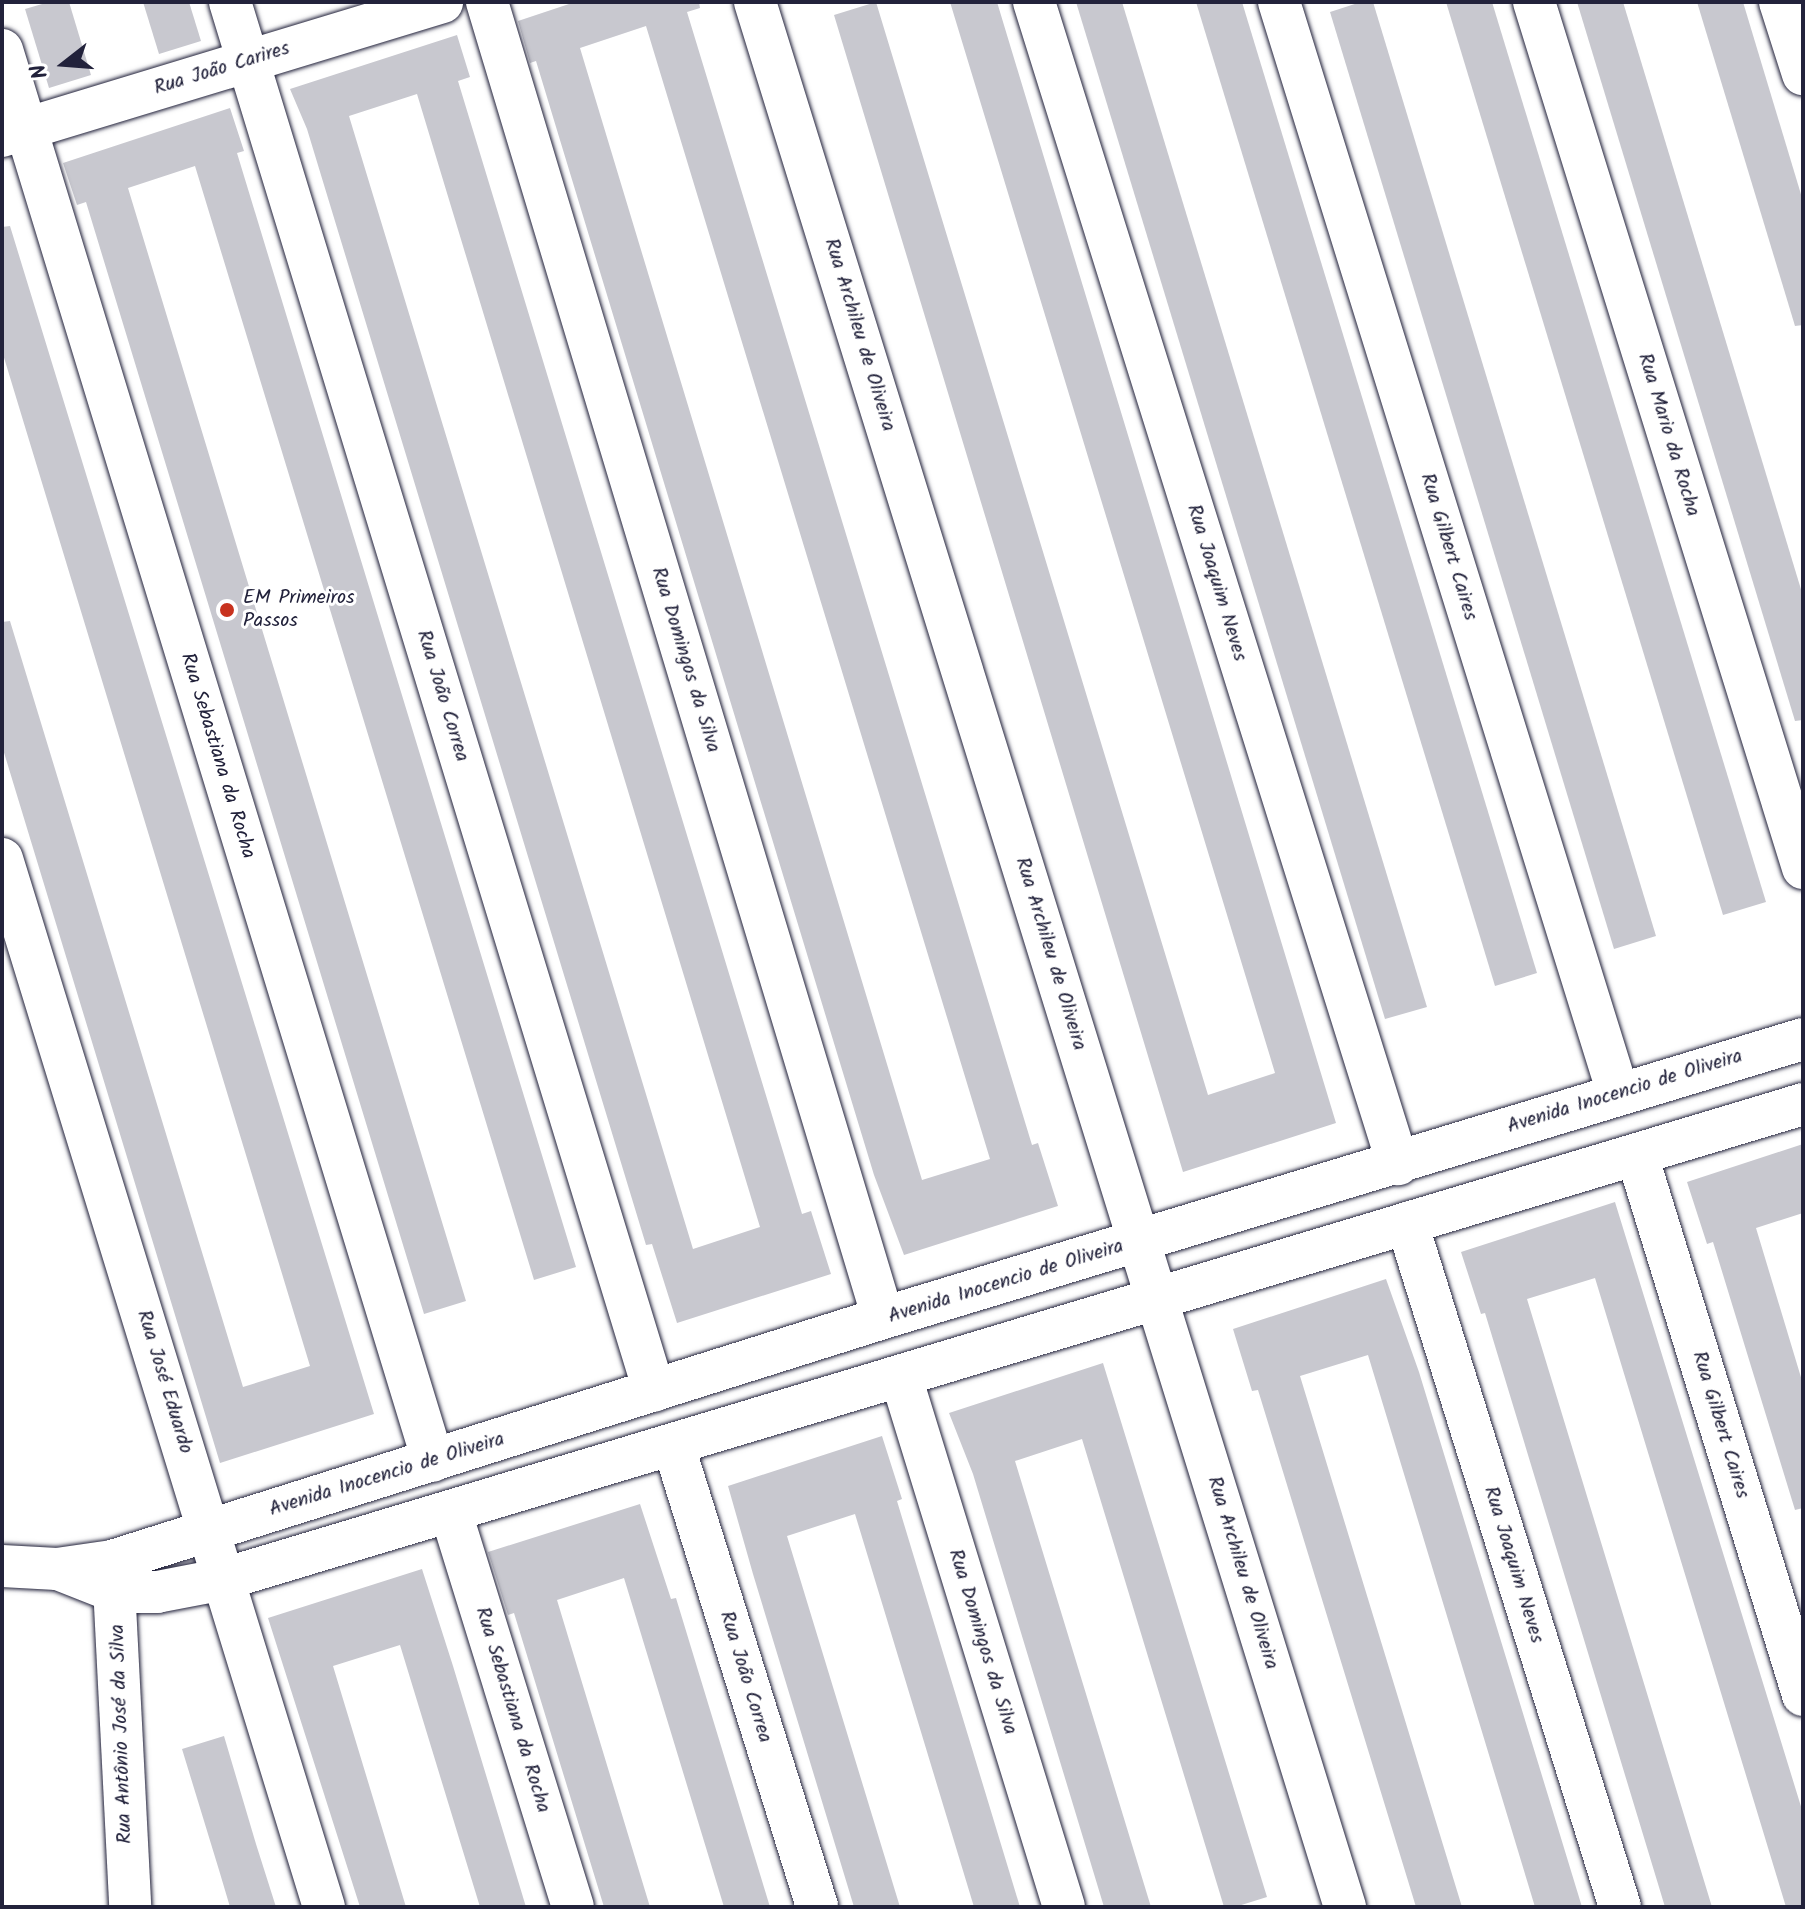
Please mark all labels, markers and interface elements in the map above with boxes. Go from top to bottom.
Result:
north arrow [24,24,104,104]
street label: Rua João Carires [151,37,293,101]
text: N [22,59,59,83]
street label: Rua Archileu de Oliveira [818,236,900,434]
street label: Rua Mario da Rocha [1632,350,1704,520]
street label: Rua Gilbert Caires [1414,470,1482,624]
street label: Rua Joaquim Neves [1181,502,1251,664]
street label: Rua Domingos da Silva [645,564,725,756]
place label: EM Primeiros Passos [243,586,355,633]
marker: EM Primeiros Passos [218,601,236,619]
street label: Rua João Correa [411,627,473,765]
street label: Rua Sebastiana da Rocha [174,650,260,862]
street label: Rua Archileu de Oliveira [1009,855,1091,1053]
street label: Avenida Inocencio de Oliveira [1504,1045,1746,1139]
street label: Avenida Inocencio de Oliveira [885,1235,1127,1329]
street label: Rua José Eduardo [131,1307,197,1457]
street label: Rua Gilbert Caires [1686,1348,1754,1502]
street label: Avenida Inocencio de Oliveira [266,1428,508,1522]
street label: Rua Archileu de Oliveira [1201,1474,1283,1672]
street label: Rua Joaquim Neves [1478,1484,1548,1646]
street label: Rua Domingos da Silva [942,1546,1022,1738]
street label: Rua Sebastiana da Rocha [469,1604,555,1816]
street label: Rua João Correa [714,1608,776,1746]
street label: Rua Antônio José da Silva [106,1624,138,1844]

